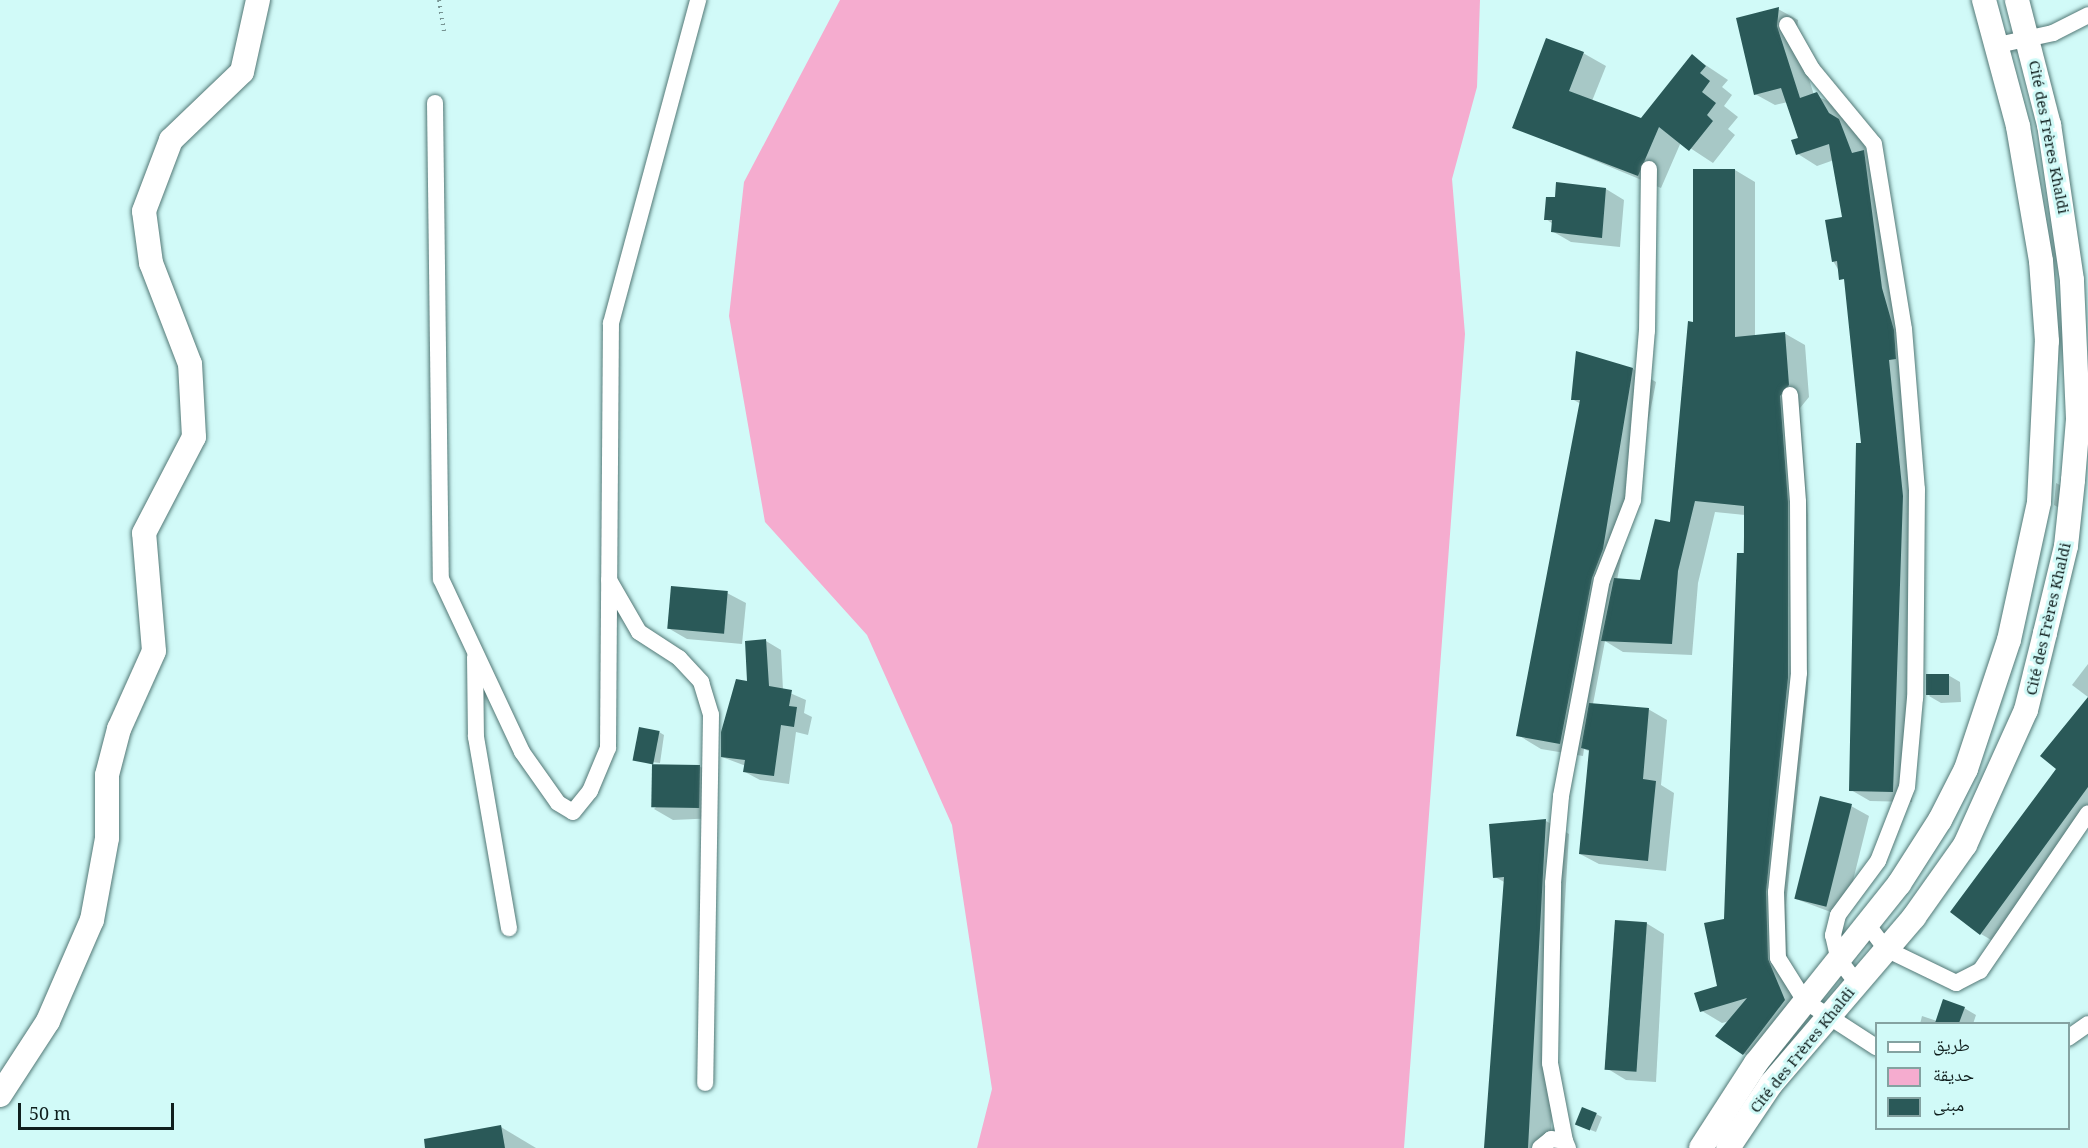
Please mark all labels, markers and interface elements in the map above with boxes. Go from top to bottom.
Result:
street label: Cité des Frères Khaldi [2025,59,2073,215]
street label: Cité des Frères Khaldi [2022,541,2074,697]
street label: Cité des Frères Khaldi [1746,984,1858,1116]
legend [1875,1022,2070,1130]
text: طريق [1933,1032,1970,1056]
text: حديقة [1933,1062,1974,1086]
scale bar [21,1091,177,1129]
text: مبنى [1933,1092,1964,1116]
text: 50 m [29,1101,71,1125]

